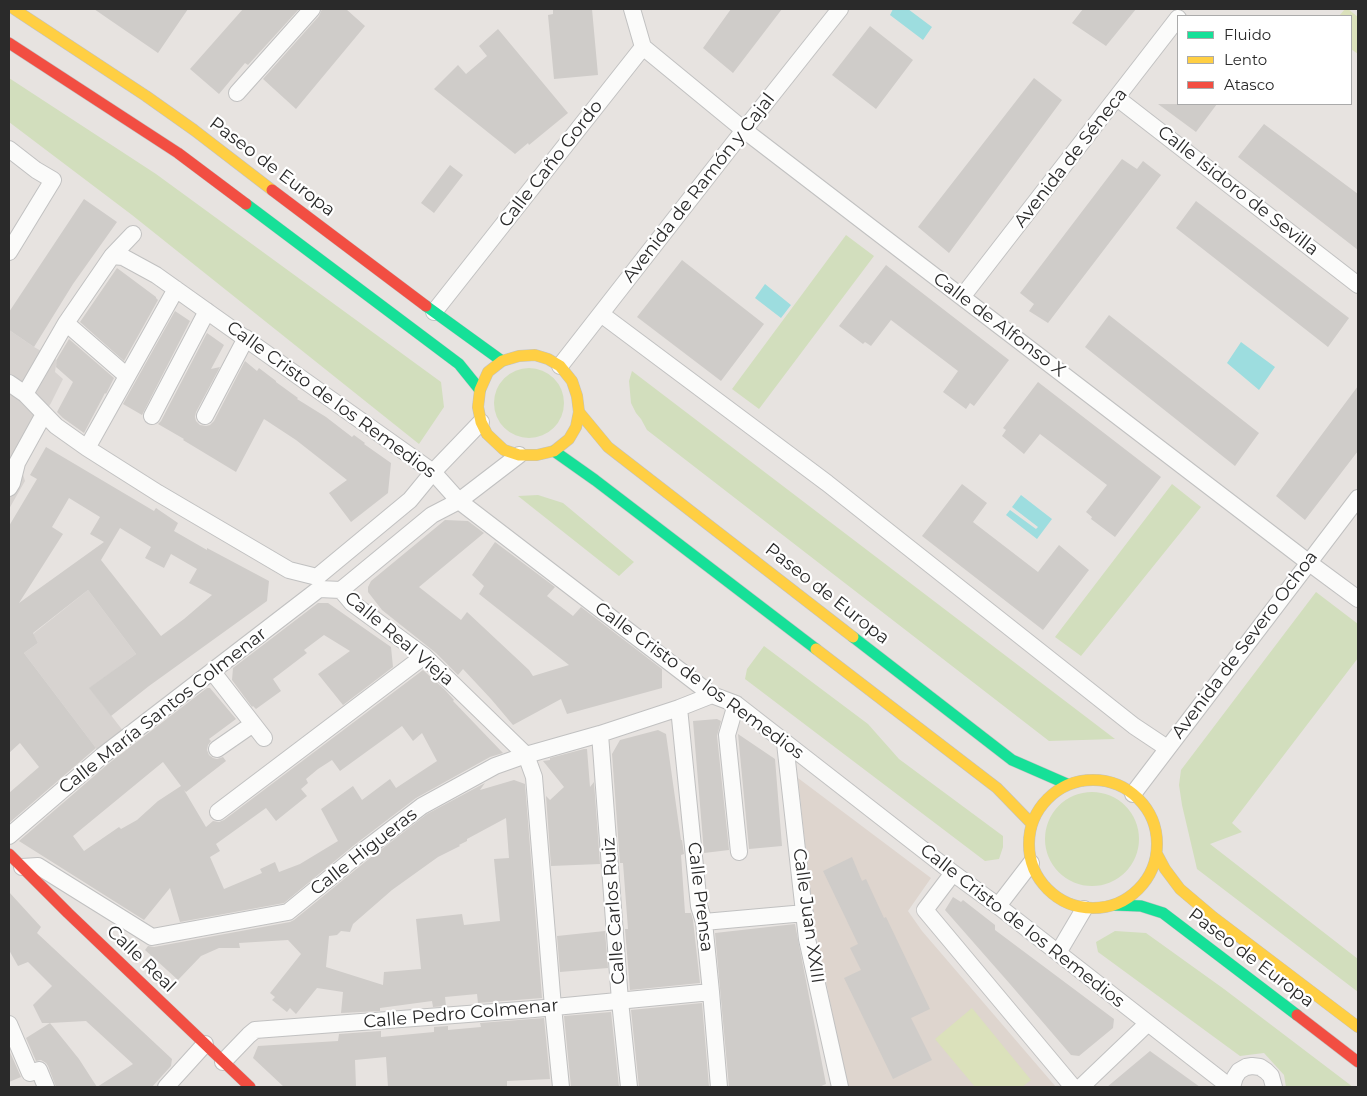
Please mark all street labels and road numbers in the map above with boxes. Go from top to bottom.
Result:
street label: Avenida de Séneca [1010,84,1132,232]
street label: Avenida de Ramón y Cajal [618,89,780,287]
street label: Calle Caño Gordo [495,96,607,232]
street label: Paseo de Europa [205,113,339,221]
street label: Calle Isidoro de Sevilla [1153,121,1323,261]
street label: Calle de Alfonso X [929,268,1069,382]
street label: Calle Cristo de los Remedios [222,317,440,483]
street label: Paseo de Europa [761,539,893,649]
street label: Avenida de Severo Ochoa [1167,547,1323,743]
street label: Calle Real Vieja [340,587,458,691]
street label: Calle Cristo de los Remedios [590,598,808,764]
street label: Calle María Santos Colmenar [55,623,271,799]
street label: Calle Higueras [306,804,422,900]
street label: Calle Carlos Ruiz [598,837,630,985]
street label: Calle Cristo de los Remedios [916,840,1128,1012]
street label: Calle Prensa [683,841,717,953]
street label: Calle Juan XXIII [788,847,828,985]
street label: Paseo de Europa [1184,904,1318,1012]
street label: Calle Real [102,921,180,997]
street label: Calle Pedro Colmenar [363,995,559,1033]

